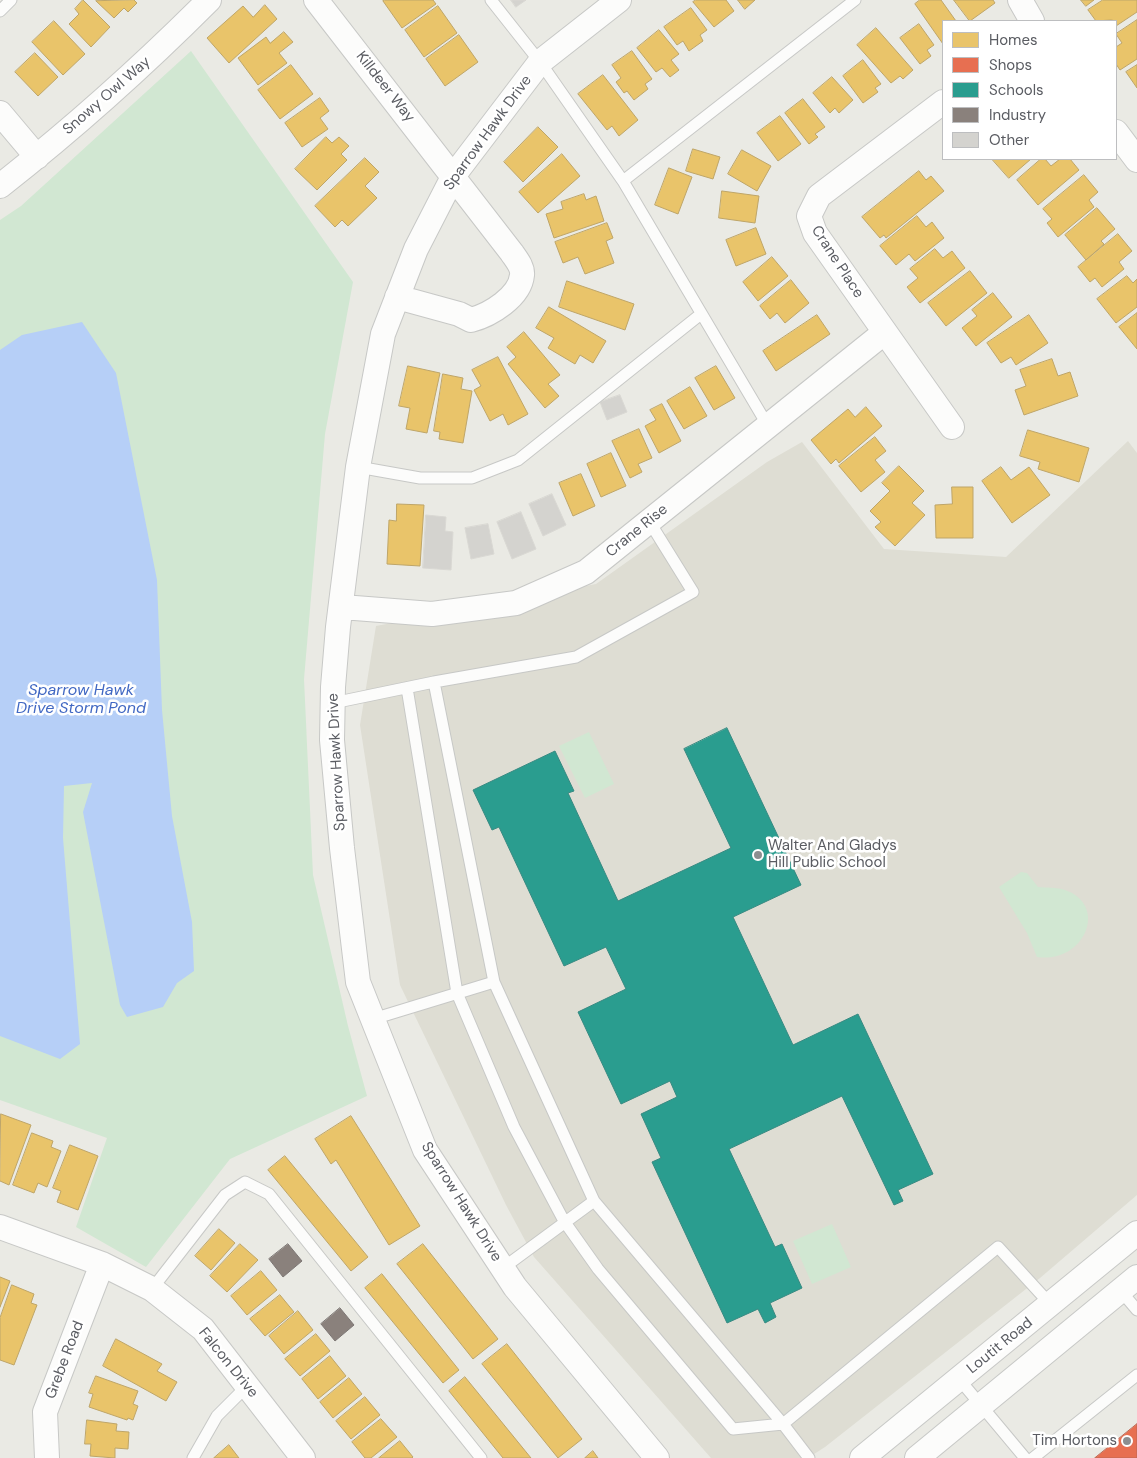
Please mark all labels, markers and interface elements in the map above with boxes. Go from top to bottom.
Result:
legend [942,20,1117,160]
text: Homes [989,30,1038,50]
street label: Killdeer Way [352,48,418,126]
street label: Snowy Owl Way [60,53,154,139]
text: Shops [989,55,1032,75]
street label: Sparrow Hawk Drive [440,72,536,194]
text: Schools [989,80,1044,100]
text: Industry [989,105,1046,125]
text: Other [989,130,1029,150]
street label: Crane Place [807,222,867,302]
street label: Crane Rise [603,501,671,561]
water label: Sparrow Hawk Drive Storm Pond [16,681,146,719]
street label: Sparrow Hawk Drive [324,693,350,831]
place label: Walter And Gladys Hill Public School [768,837,897,872]
marker: Walter And Gladys Hill Public School [752,849,764,861]
street label: Sparrow Hawk Drive [417,1139,505,1265]
street label: Loutit Road [964,1314,1036,1378]
street label: Grebe Road [42,1319,88,1401]
street label: Falcon Drive [194,1324,262,1402]
place label: Tim Hortons [1032,1432,1117,1450]
marker: Tim Hortons [1121,1435,1133,1447]

